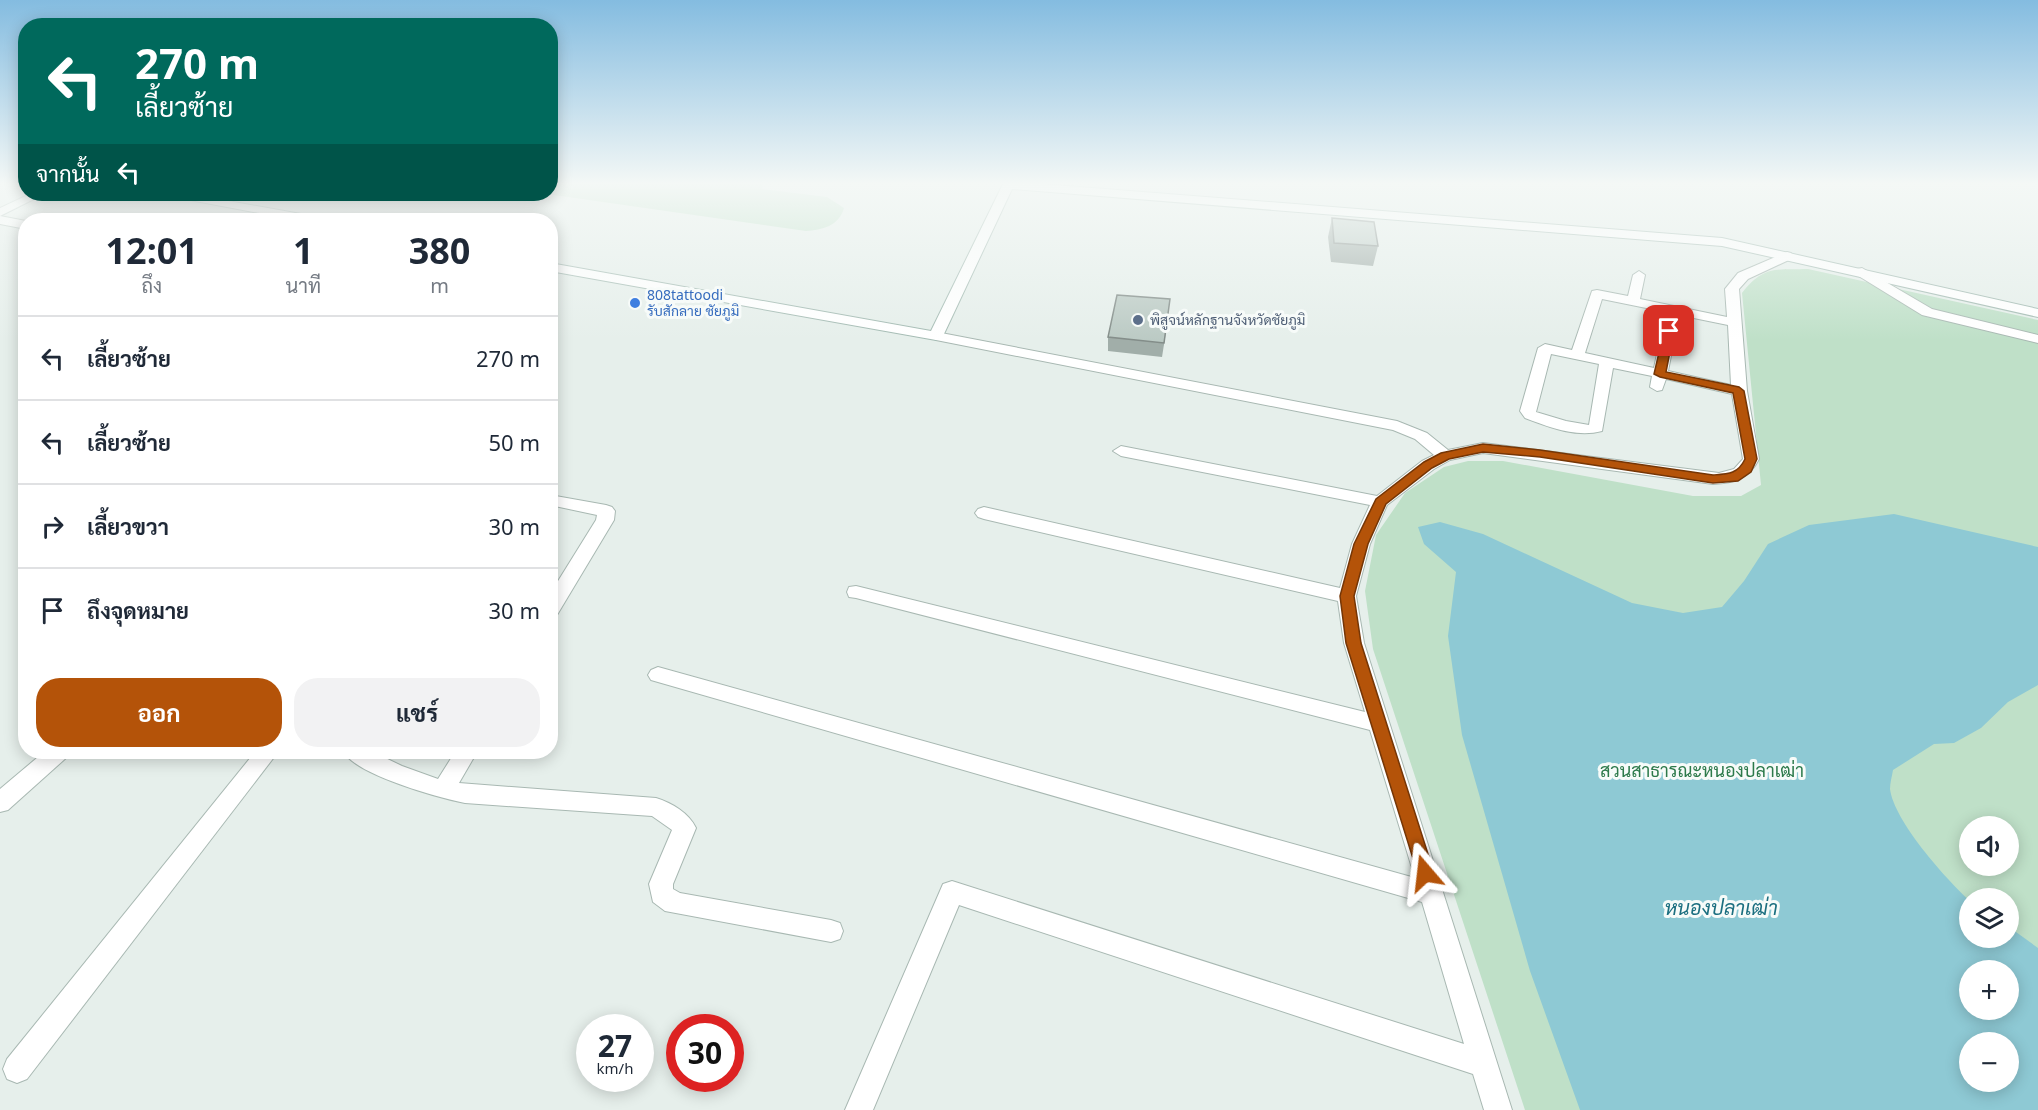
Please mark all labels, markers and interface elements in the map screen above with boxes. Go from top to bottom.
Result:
text: 270 m [135,34,259,91]
icon: left [36,42,114,120]
text: เลี้ยวซ้าย [135,88,233,125]
icon: left [112,156,145,189]
text: จากนั้น [36,158,100,188]
text: 12:01 [106,226,198,275]
text: 1 [293,226,314,275]
text: 380 [409,226,470,275]
text: ถึง [141,272,162,299]
text: นาที [286,272,321,299]
text: m [430,272,449,299]
place label: 808tattoodi รับสักลาย ชัยภูมิ [647,285,739,321]
marker: 808tattoodi รับสักลาย ชัยภูมิ [628,296,642,310]
pin [1643,305,1694,356]
place label: พิสูจน์หลักฐานจังหวัดชัยภูมิ [1150,310,1305,330]
marker: พิสูจน์หลักฐานจังหวัดชัยภูมิ [1131,313,1145,327]
icon: arrive [1652,314,1685,347]
icon: left [36,342,69,375]
text: เลี้ยวซ้าย [87,343,171,373]
text: 270 m [476,343,540,373]
icon: left [36,426,69,459]
text: เลี้ยวซ้าย [87,427,171,457]
text: 50 m [489,427,540,457]
icon: right [36,510,69,543]
text: เลี้ยวขวา [87,511,169,541]
text: 30 m [489,511,540,541]
icon: arrive [36,594,69,627]
text: ถึงจุดหมาย [87,595,189,625]
text: 30 m [489,595,540,625]
button: ออก [36,678,282,747]
button: แชร์ [294,678,540,747]
park label: สวนสาธารณะหนองปลาเฒ่า [1600,758,1804,782]
map controls [1959,816,2019,1092]
button: sound [1959,816,2019,876]
position arrow [1393,841,1457,905]
button: layers [1959,888,2019,948]
water label: หนองปลาเฒ่า [1664,894,1778,921]
button: + [1959,960,2019,1020]
speed limit sign: 30 [666,1014,744,1092]
text: 27 [598,1025,632,1066]
button: − [1959,1032,2019,1092]
text: km/h [597,1058,633,1078]

